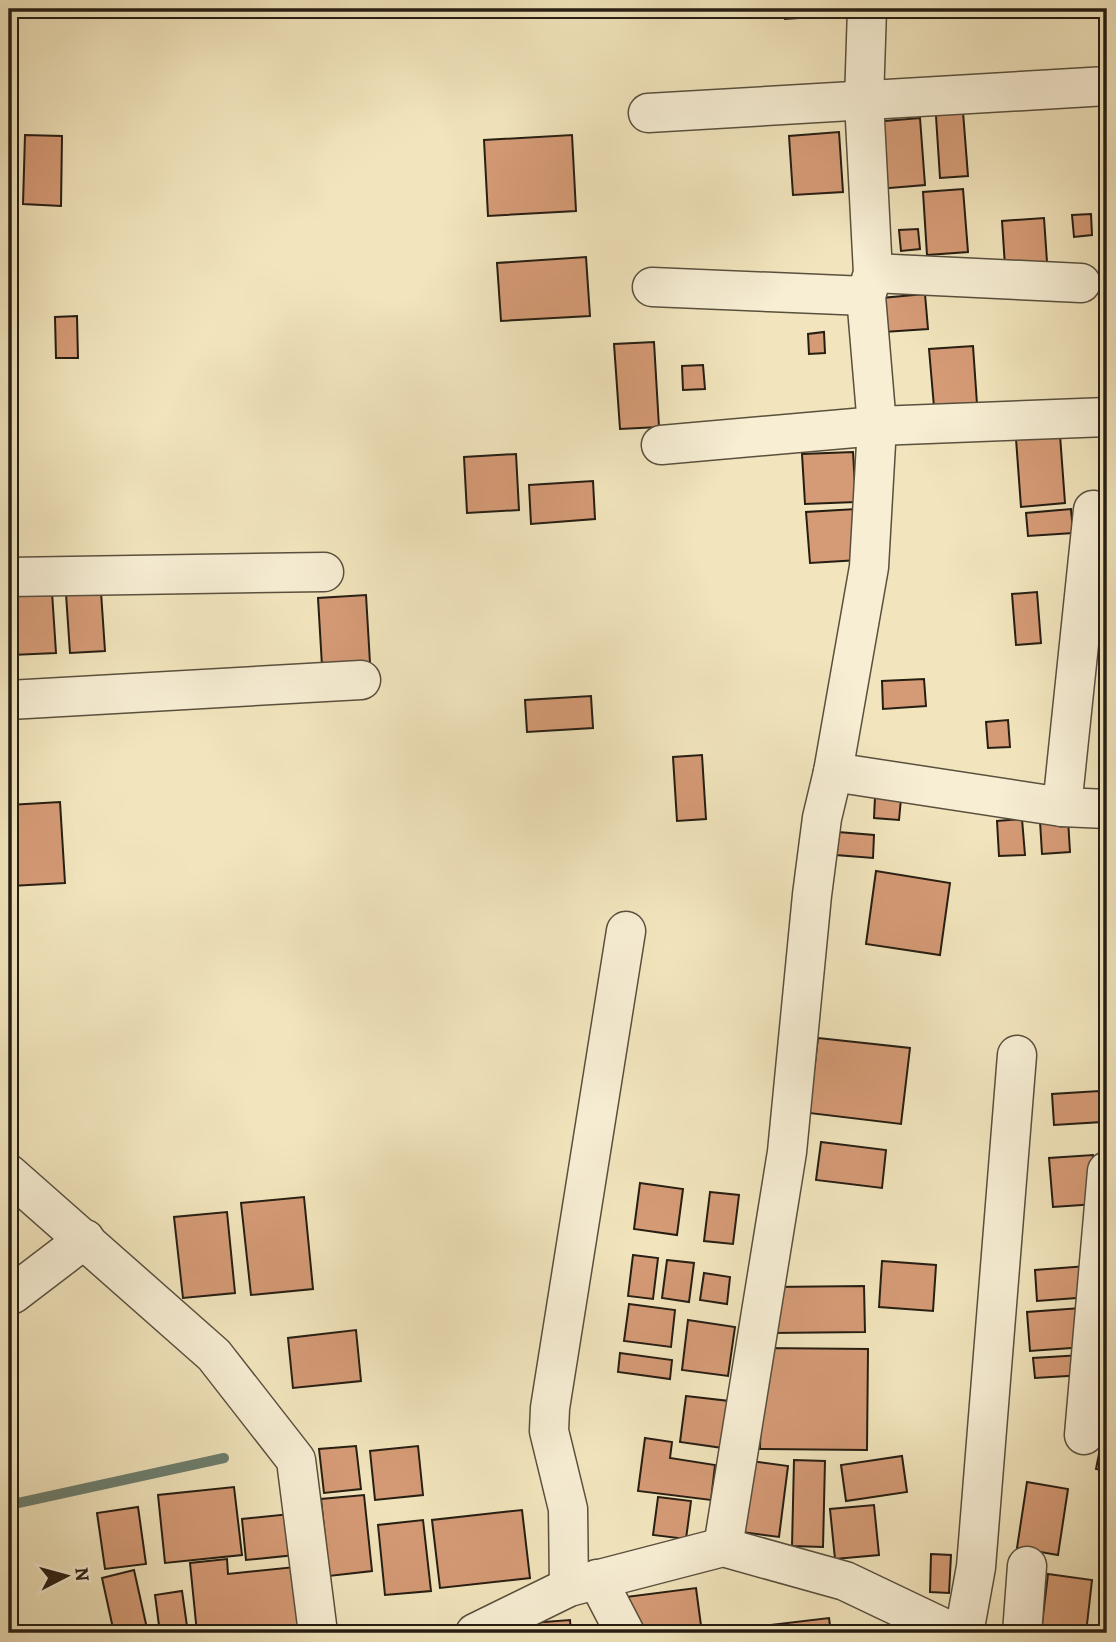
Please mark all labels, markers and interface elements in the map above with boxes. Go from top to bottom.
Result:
north arrow [32,1540,102,1610]
text: N [68,1566,96,1583]

